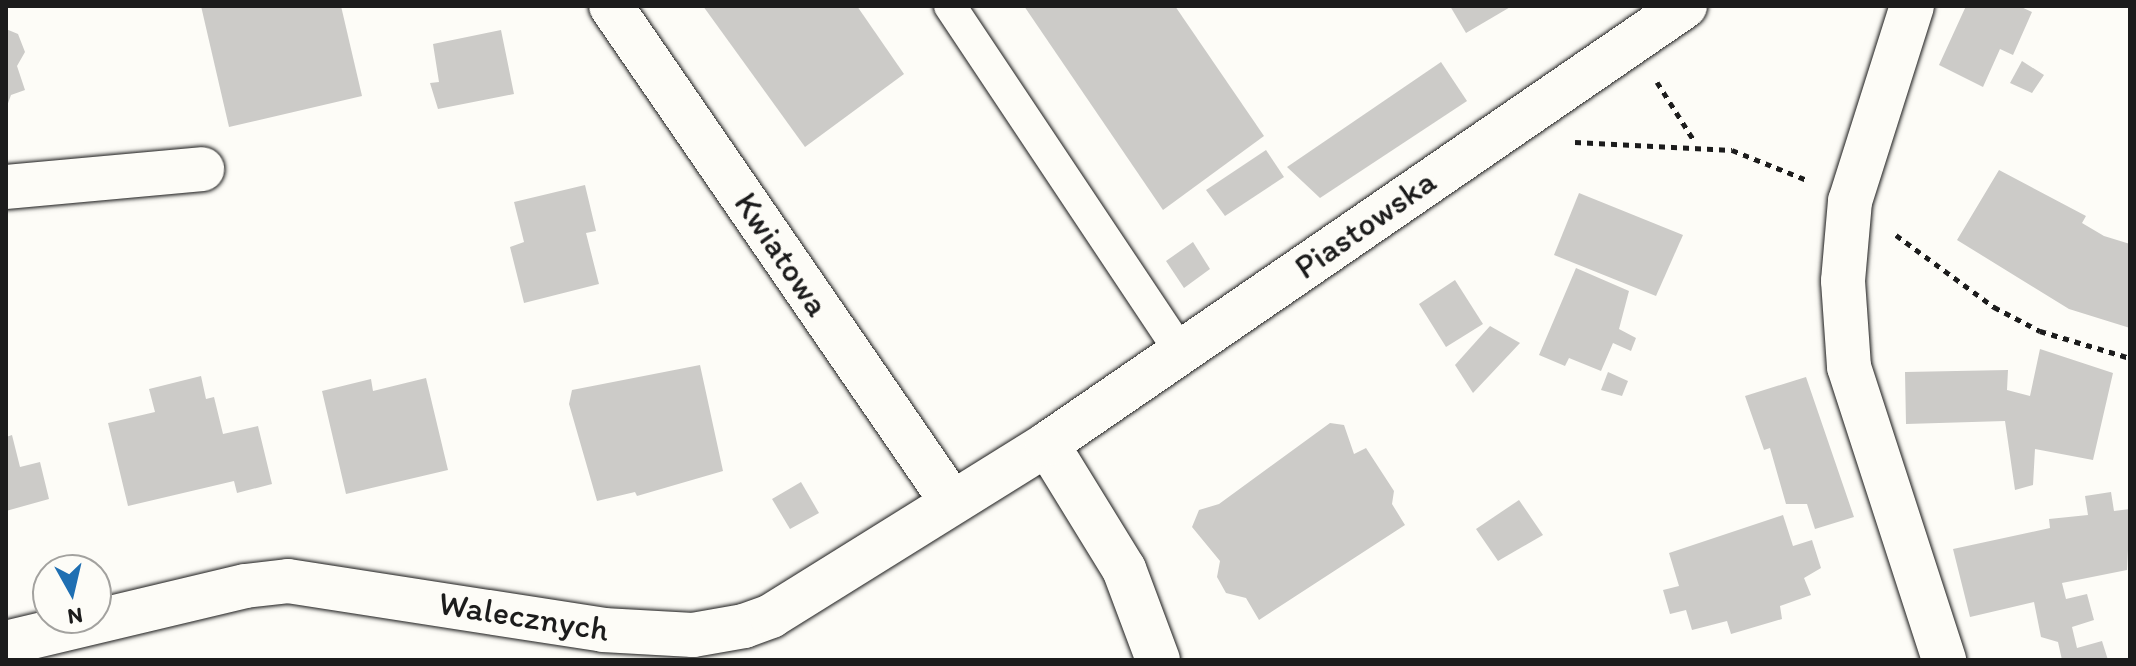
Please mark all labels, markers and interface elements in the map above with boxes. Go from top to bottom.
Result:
street label: Piastowska [1286,160,1444,288]
street label: Kwiatowa [726,184,838,324]
north arrow [32,554,112,634]
street label: Walecznych [436,582,612,650]
text: N [66,602,84,631]

